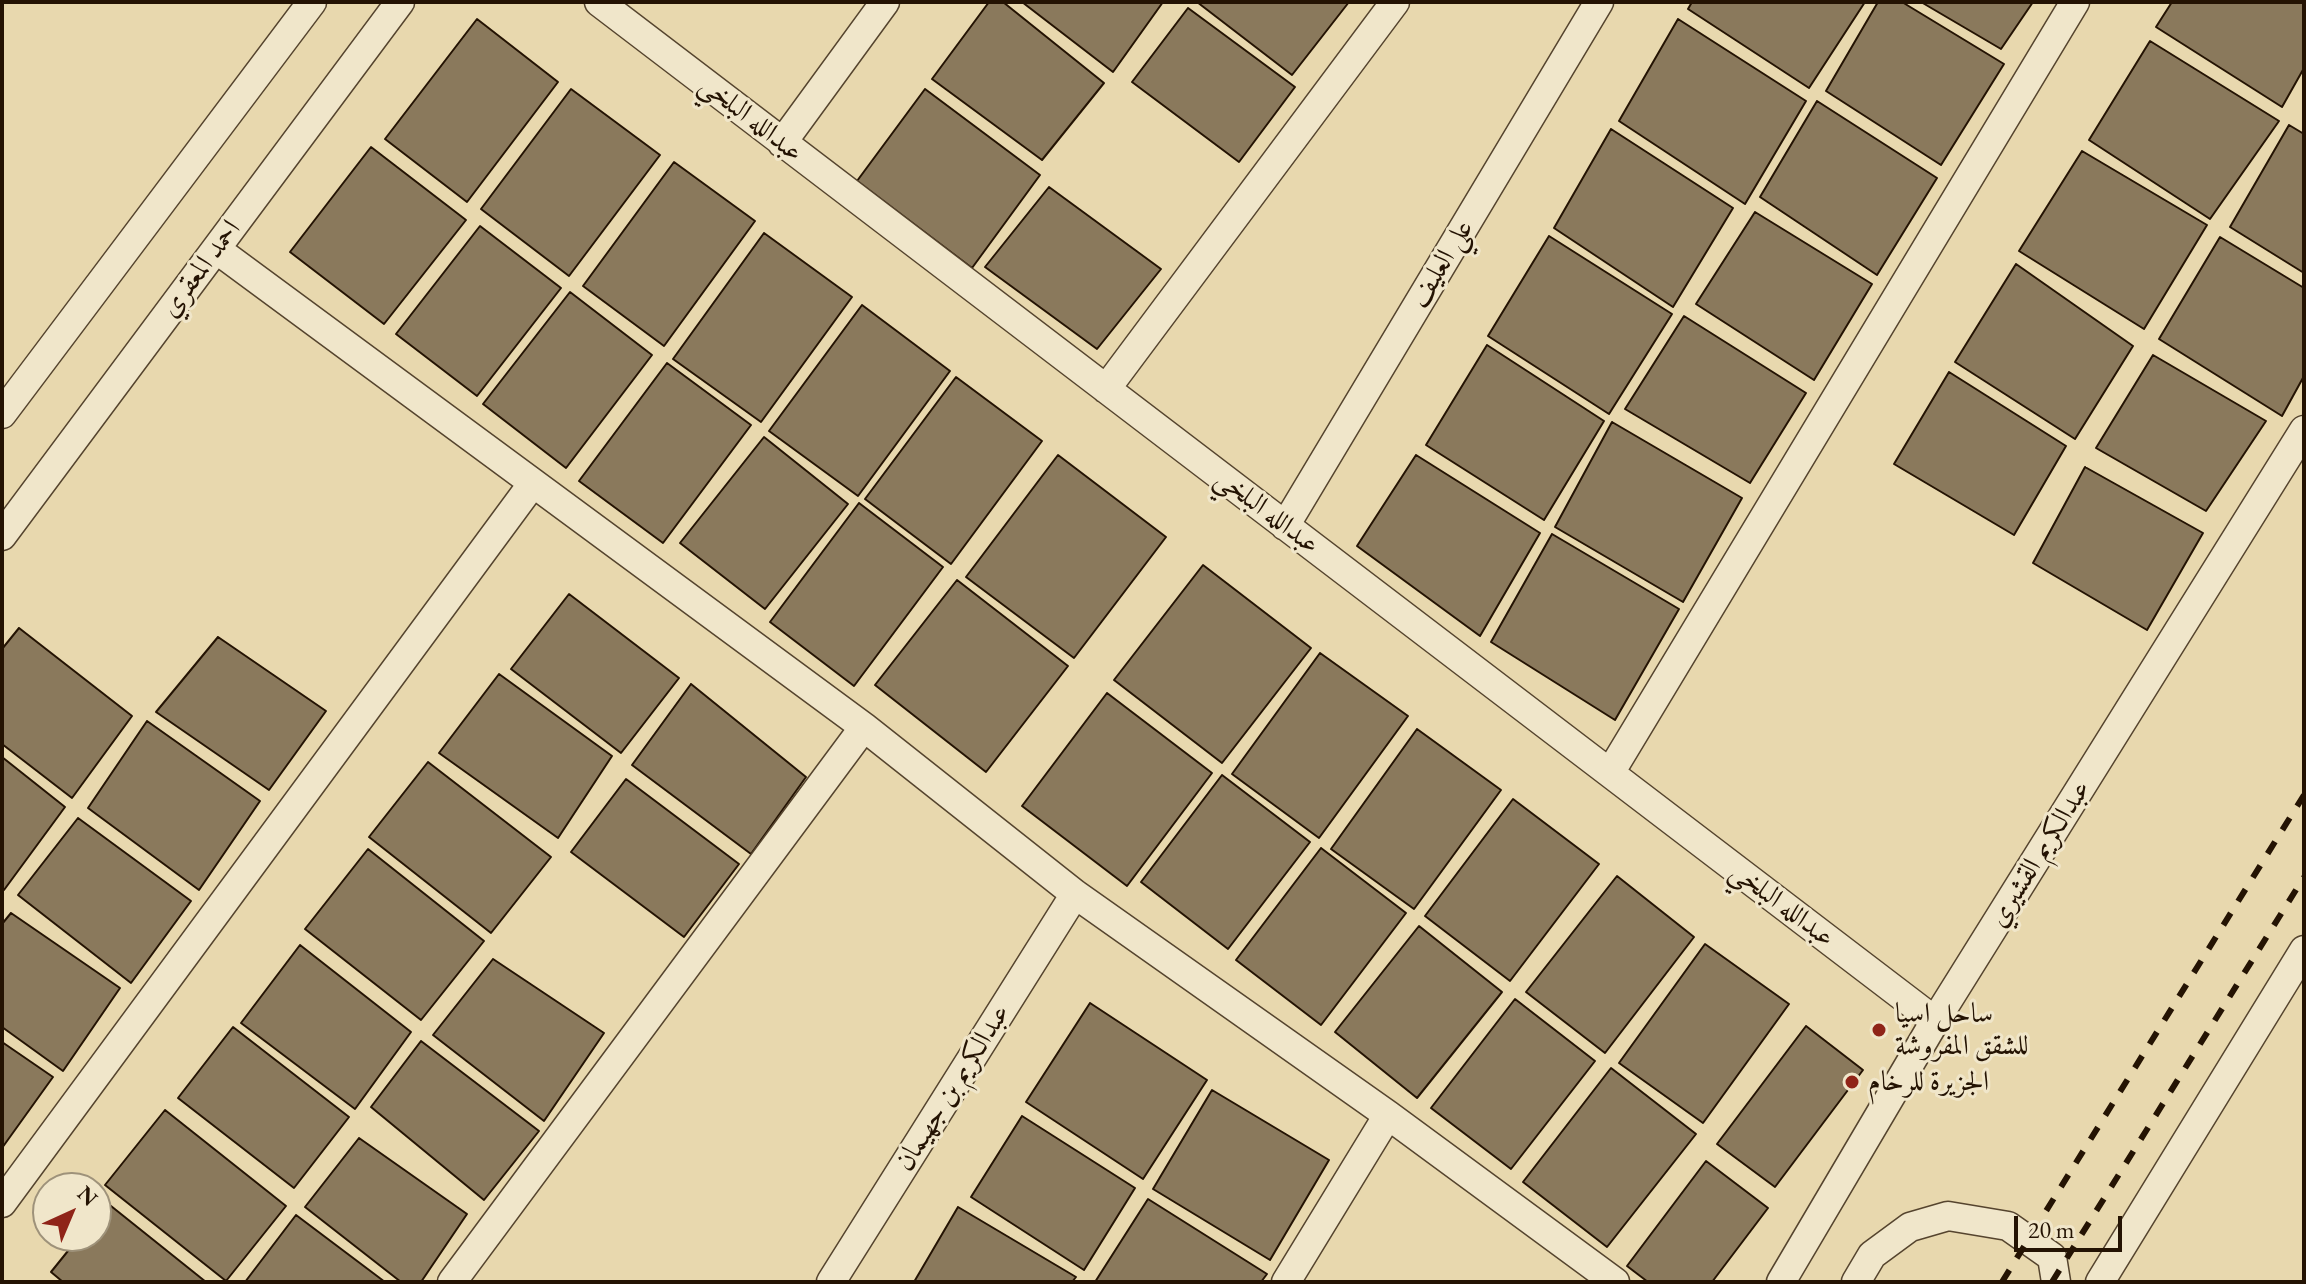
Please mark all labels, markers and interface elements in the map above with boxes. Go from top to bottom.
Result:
street label: عبدالله البلخي [692,68,810,170]
street label: احمد المعقري [154,214,248,324]
street label: علي العليف [1403,214,1481,314]
street label: عبدالله البلخي [1208,462,1326,562]
street label: عبدالكريم القشيري [1982,774,2098,934]
street label: عبدالله البلخي [1723,855,1841,955]
place label: ساحل اسيا للشقق المفروشة [1895,997,2029,1063]
street label: عبدالكريم بن جهيمان [888,998,1018,1178]
marker: ساحل اسيا للشقق المفروشة [1870,1021,1888,1039]
place label: الجزيرة للرخام [1868,1065,1989,1099]
marker: الجزيرة للرخام [1843,1073,1861,1091]
north arrow [32,1172,112,1252]
text: N [71,1179,104,1212]
scale bar [2018,1200,2126,1250]
text: 20 m [2028,1214,2075,1245]

